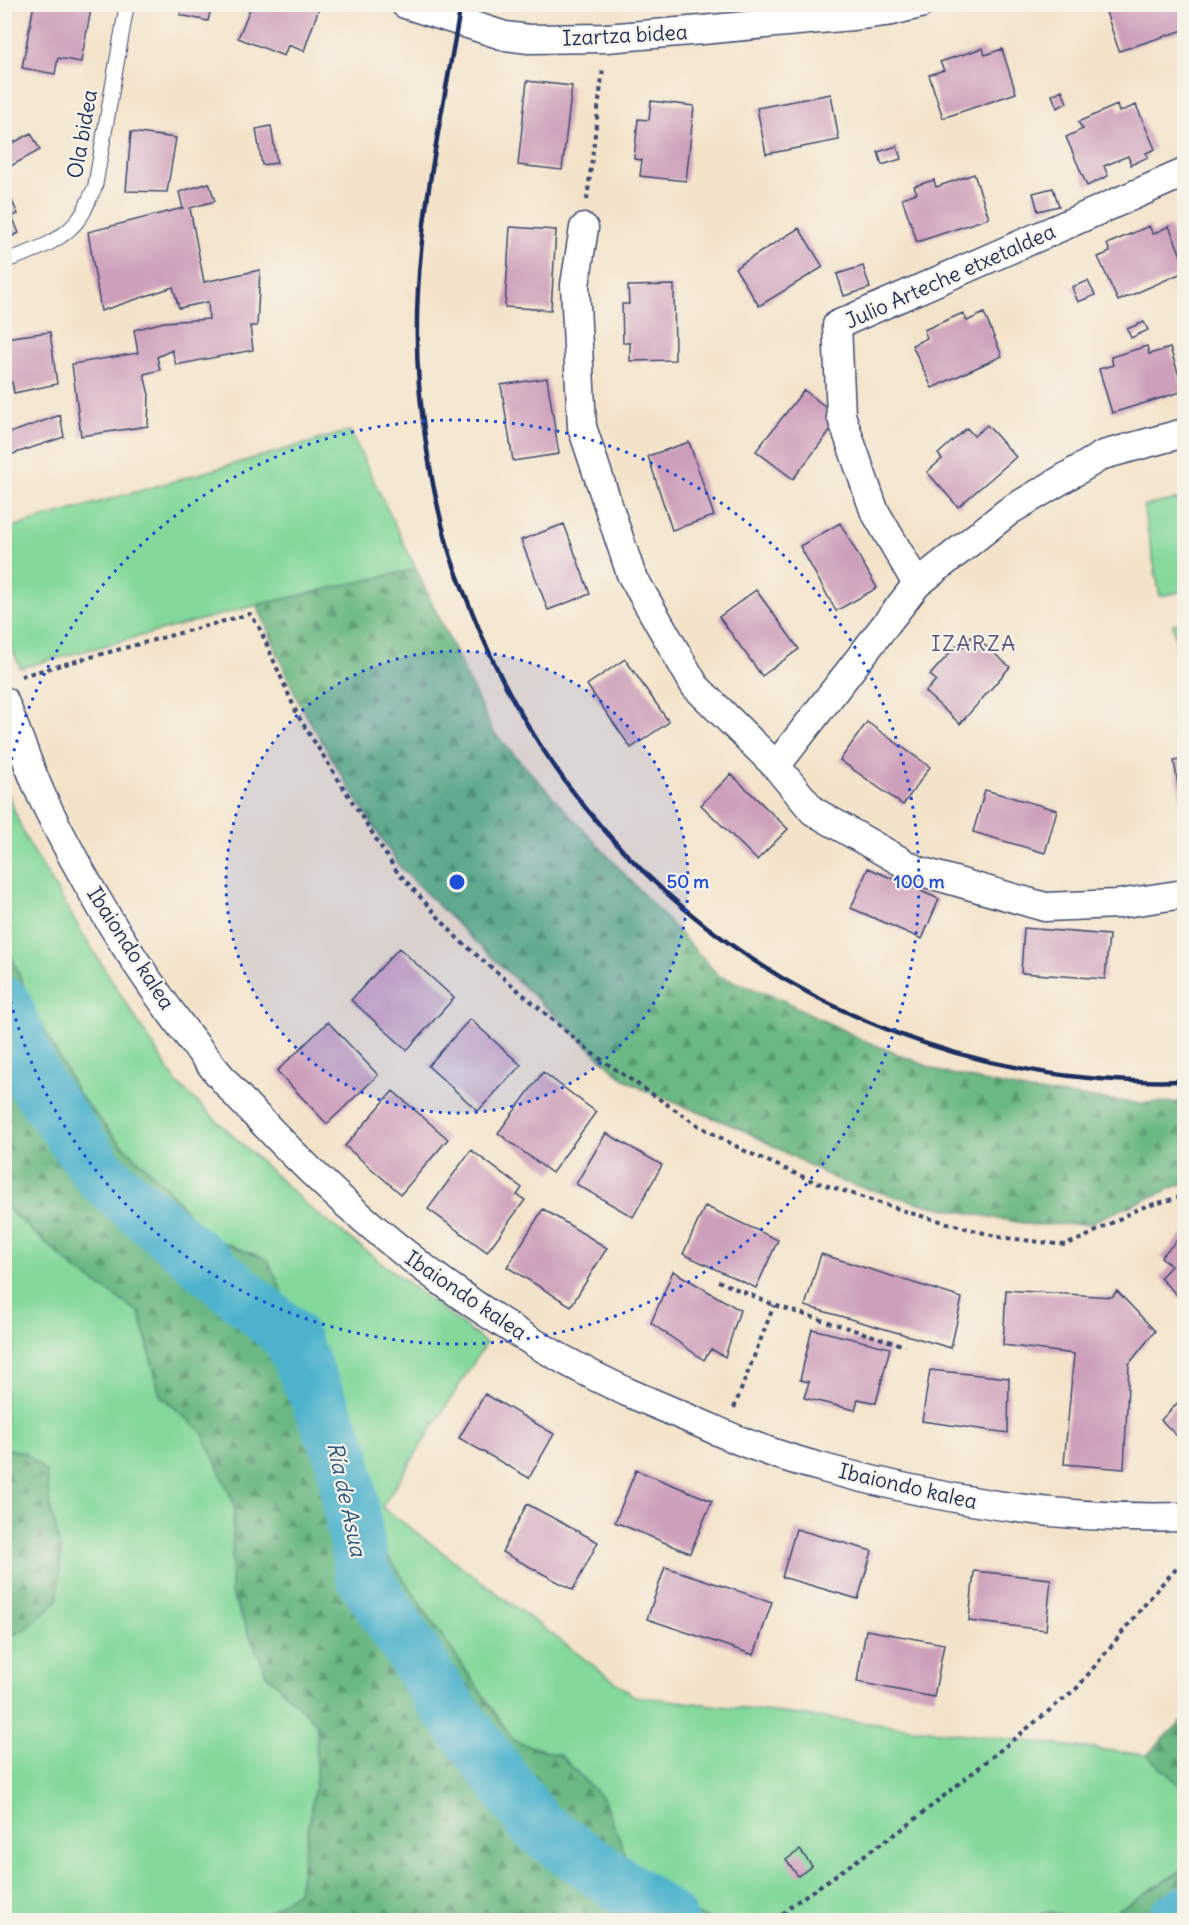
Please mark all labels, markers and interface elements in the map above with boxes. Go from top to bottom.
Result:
street label: Izartza bidea [562,18,688,52]
street label: Ola bidea [61,87,103,181]
street label: Julio Arteche etxetaldea [841,217,1059,335]
district label: IZARZA [931,629,1017,657]
text: 50 m [667,870,709,893]
text: 100 m [894,870,945,893]
centre of rings [447,872,467,892]
street label: Ibaiondo kalea [81,881,181,1015]
street label: Ibaiondo kalea [400,1244,532,1346]
water label: Ría de Asua [321,1439,373,1560]
street label: Ibaiondo kalea [836,1457,980,1515]

